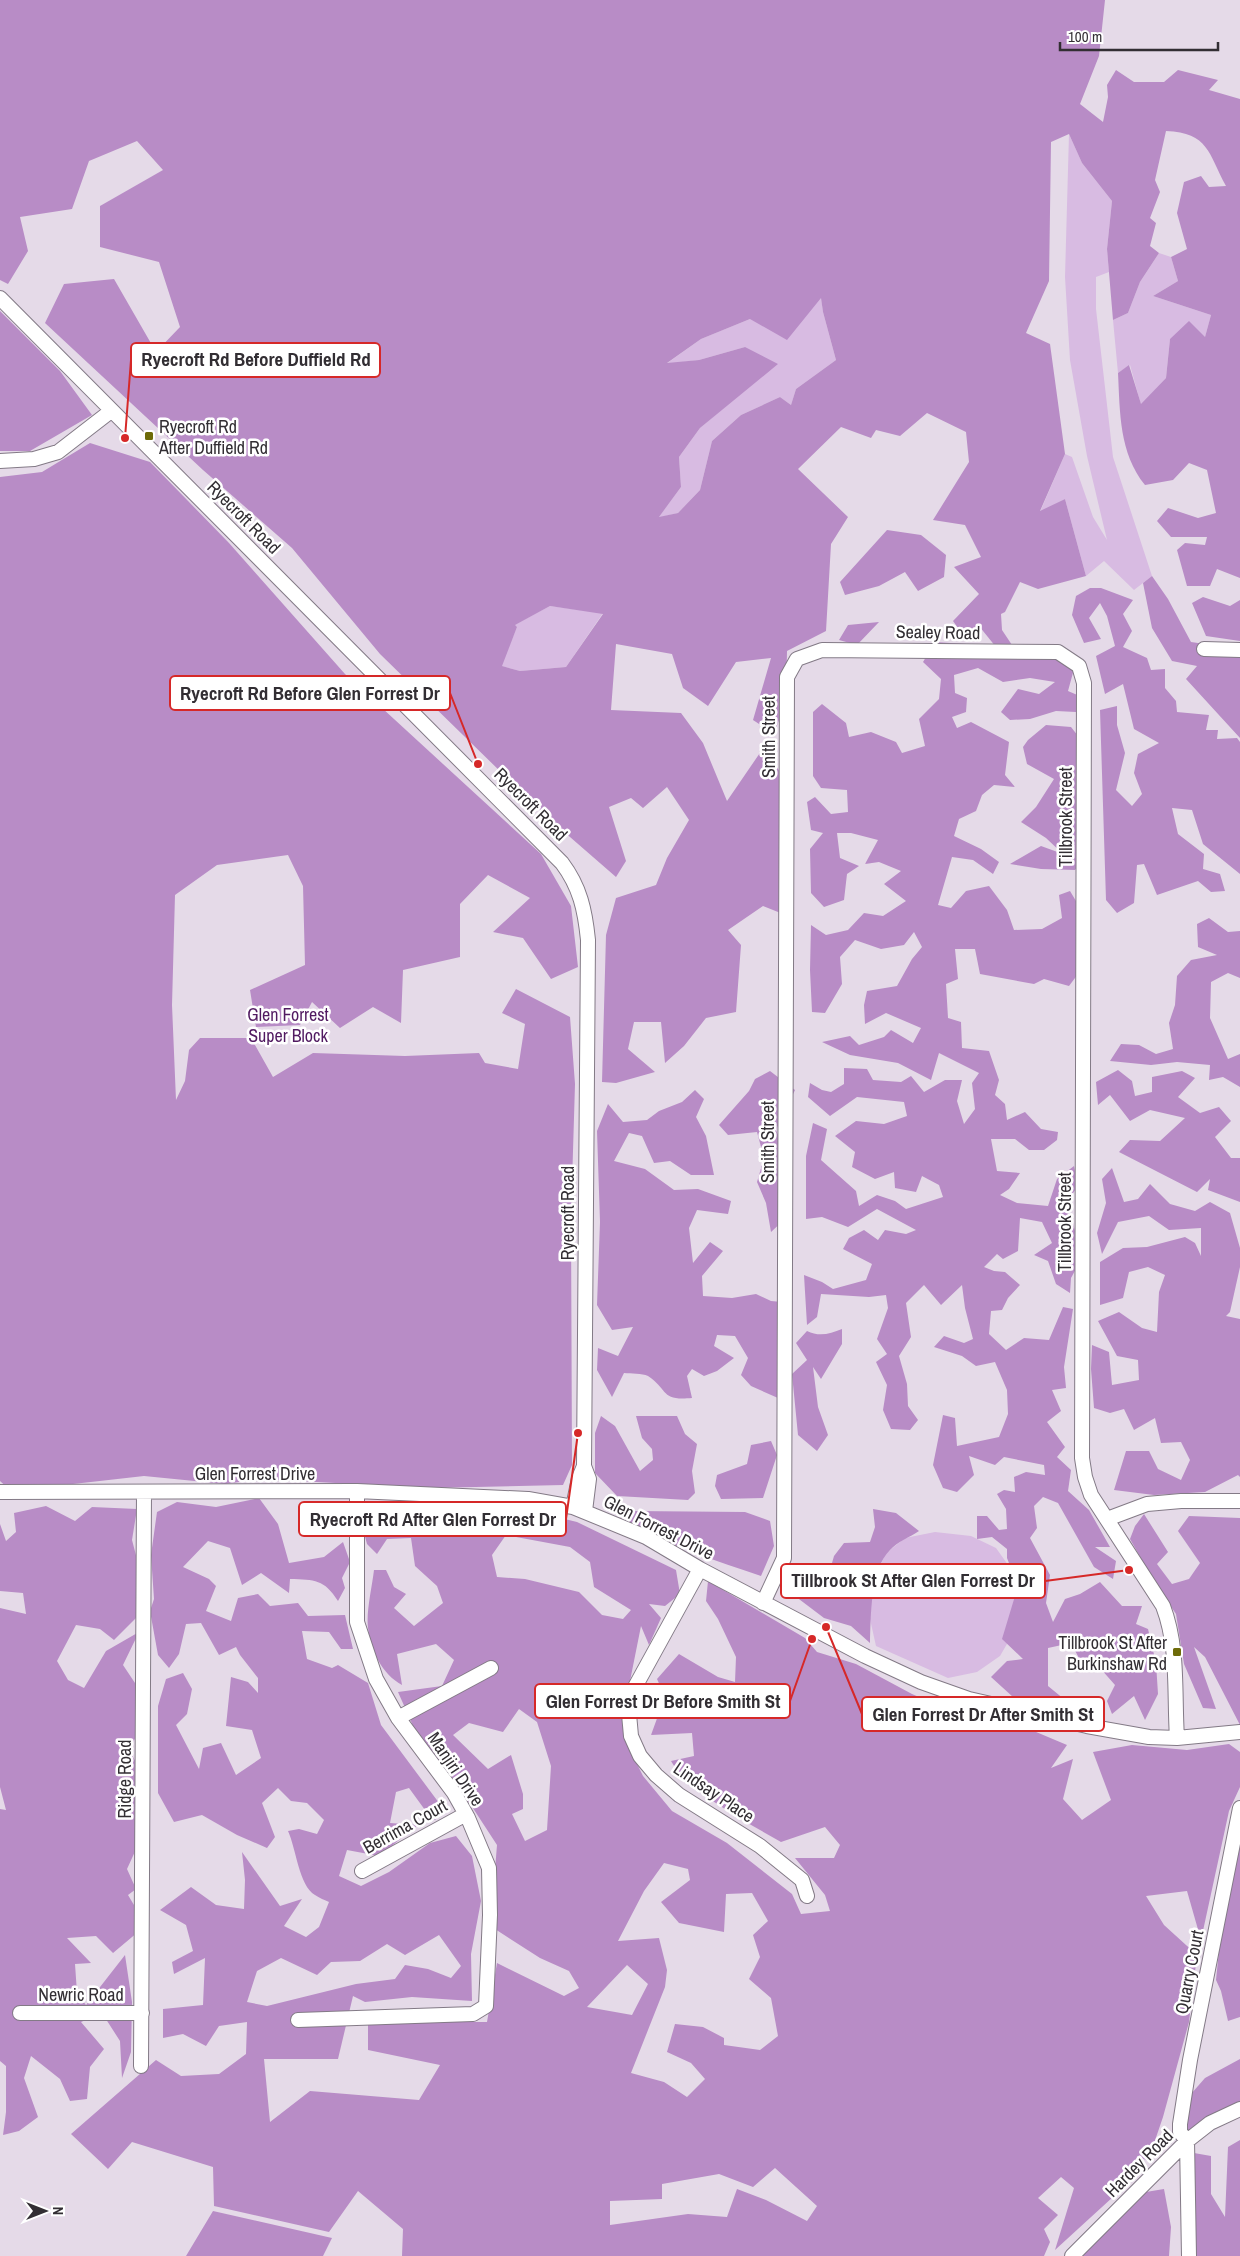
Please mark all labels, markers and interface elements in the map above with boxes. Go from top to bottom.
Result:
scale bar [1060,20,1218,52]
text: 100 m [1068,26,1102,47]
callout: Ryecroft Rd Before Duffield Rd [131,343,380,377]
text: Ryecroft Rd Before Duffield Rd [141,346,371,372]
place label: Ryecroft Rd After Duffield Rd [158,414,268,460]
marker: Ryecroft Rd After Duffield Rd [143,430,155,442]
street label: Ryecroft Road [202,475,286,559]
street label: Sealey Road [896,619,980,645]
callout: Ryecroft Rd Before Glen Forrest Dr [170,676,450,710]
text: Ryecroft Rd Before Glen Forrest Dr [180,680,440,706]
street label: Smith Street [756,696,781,778]
street label: Ryecroft Road [489,762,573,846]
street label: Tillbrook Street [1053,767,1078,867]
park label: Glen Forrest Super Block [247,1002,329,1048]
street label: Smith Street [755,1101,780,1183]
street label: Ryecroft Road [555,1166,580,1260]
street label: Tillbrook Street [1052,1172,1077,1272]
street label: Glen Forrest Drive [195,1461,315,1486]
street label: Glen Forrest Drive [600,1488,718,1566]
callout: Ryecroft Rd After Glen Forrest Dr [299,1502,566,1536]
text: Ryecroft Rd After Glen Forrest Dr [310,1506,556,1532]
callout: Tillbrook St After Glen Forrest Dr [781,1564,1045,1598]
text: Tillbrook St After Glen Forrest Dr [791,1567,1035,1593]
place label: Tillbrook St After Burkinshaw Rd [1058,1630,1167,1676]
marker: Tillbrook St After Burkinshaw Rd [1171,1646,1183,1658]
callout: Glen Forrest Dr Before Smith St [535,1684,790,1718]
text: Glen Forrest Dr Before Smith St [546,1688,780,1714]
callout: Glen Forrest Dr After Smith St [862,1697,1104,1731]
text: Glen Forrest Dr After Smith St [872,1701,1094,1727]
street label: Manjiri Drive [422,1727,490,1811]
street label: Ridge Road [112,1740,137,1818]
street label: Lindsay Place [669,1756,759,1828]
street label: Berrima Court [358,1793,452,1859]
street label: Quarry Court [1169,1928,1209,2016]
street label: Newric Road [38,1982,124,2007]
street label: Hardey Road [1099,2123,1179,2203]
north arrow [20,2186,70,2236]
text: N [49,2207,67,2215]

